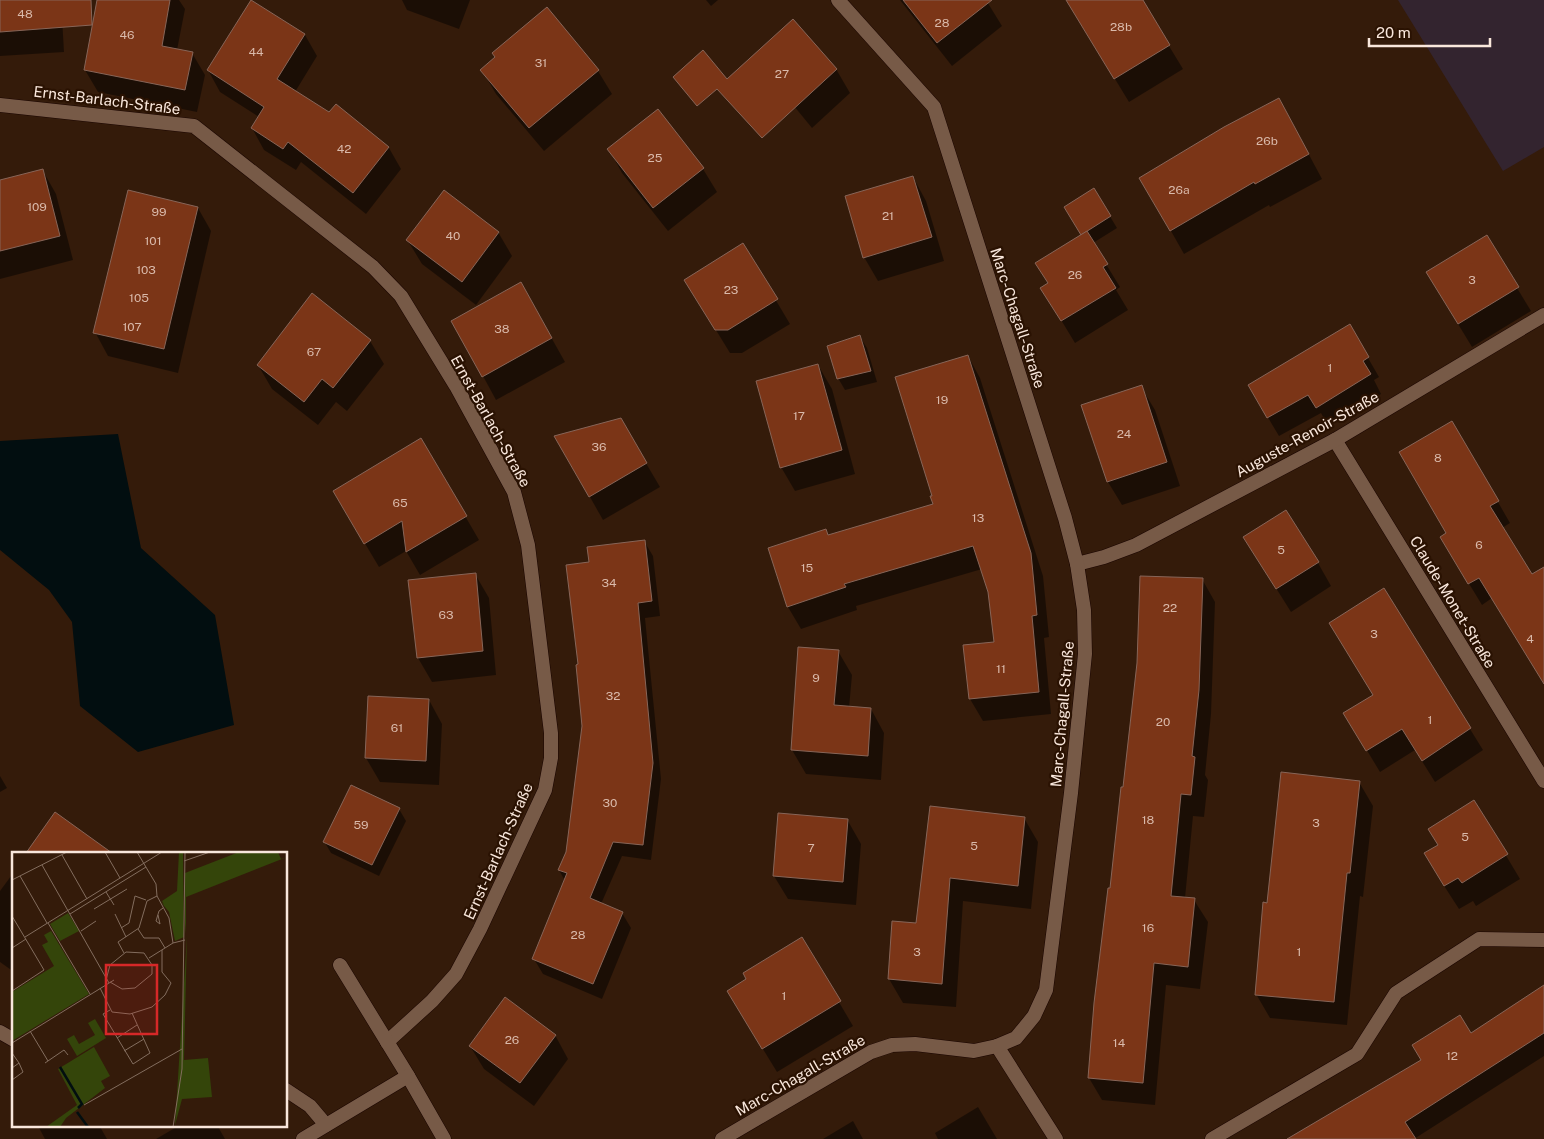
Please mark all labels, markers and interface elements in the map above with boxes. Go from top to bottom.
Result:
house number: 48 [17,7,33,21]
scale bar [1369,15,1490,47]
house number: 28 [935,16,950,30]
house number: 28b [1110,20,1132,34]
text: 20 m [1376,24,1411,41]
house number: 46 [119,28,135,42]
house number: 44 [248,45,264,59]
house number: 31 [535,56,547,70]
house number: 27 [775,67,789,81]
street label: Ernst-Barlach-Straße [33,83,181,117]
house number: 26b [1256,134,1278,148]
house number: 42 [337,142,351,156]
house number: 25 [648,151,663,165]
house number: 26a [1168,183,1190,197]
house number: 109 [27,200,47,214]
house number: 99 [152,205,166,219]
house number: 21 [882,209,894,223]
house number: 40 [446,229,460,243]
house number: 101 [144,234,162,248]
street label: Marc-Chagall-Straße [987,246,1049,390]
house number: 103 [136,263,156,277]
house number: 26 [1068,268,1082,282]
house number: 3 [1468,273,1476,287]
house number: 23 [724,283,738,297]
house number: 105 [129,291,149,305]
house number: 107 [122,320,142,334]
house number: 38 [494,322,510,336]
house number: 67 [307,345,321,359]
street label: Ernst-Barlach-Straße [448,352,534,490]
house number: 1 [1328,361,1332,375]
street label: Auguste-Renoir-Straße [1232,388,1382,480]
house number: 19 [936,393,948,407]
house number: 17 [793,409,805,423]
house number: 24 [1117,427,1132,441]
house number: 36 [592,440,606,454]
house number: 8 [1434,451,1442,465]
house number: 65 [392,496,408,510]
house number: 13 [972,511,984,525]
street label: Claude-Monet-Straße [1407,533,1499,671]
house number: 6 [1475,538,1483,552]
house number: 5 [1277,543,1285,557]
house number: 15 [801,561,814,575]
house number: 34 [601,576,617,590]
house number: 22 [1163,601,1177,615]
house number: 63 [439,608,453,622]
house number: 3 [1370,627,1378,641]
house number: 4 [1526,632,1534,646]
street label: Marc-Chagall-Straße [1047,640,1077,788]
house number: 11 [996,662,1006,676]
house number: 9 [812,671,820,685]
house number: 32 [606,689,620,703]
house number: 1 [1428,713,1432,727]
house number: 20 [1156,715,1170,729]
house number: 61 [391,721,403,735]
street label: Ernst-Barlach-Straße [460,780,536,922]
house number: 30 [603,796,617,810]
house number: 18 [1142,813,1155,827]
house number: 3 [1312,816,1320,830]
house number: 59 [353,818,369,832]
house number: 5 [1461,830,1469,844]
house number: 5 [970,839,978,853]
house number: 7 [807,841,815,855]
inset map [12,852,288,1126]
house number: 16 [1142,921,1154,935]
house number: 28 [571,928,586,942]
house number: 3 [913,945,921,959]
house number: 1 [1297,945,1301,959]
house number: 1 [782,989,786,1003]
street label: Marc-Chagall-Straße [732,1031,868,1119]
house number: 26 [505,1033,519,1047]
house number: 14 [1113,1036,1126,1050]
house number: 12 [1446,1049,1458,1063]

